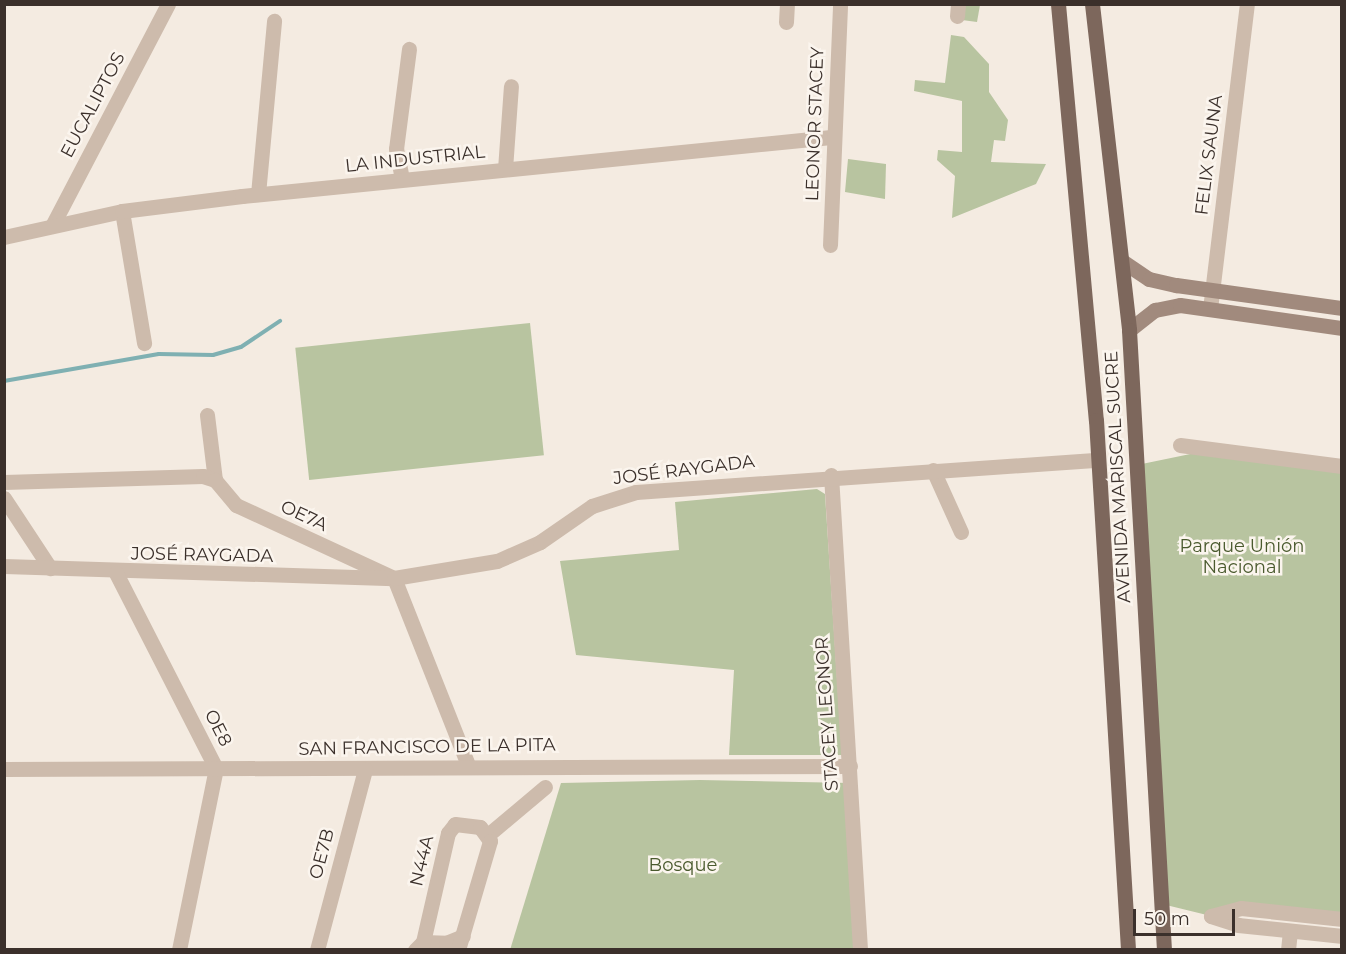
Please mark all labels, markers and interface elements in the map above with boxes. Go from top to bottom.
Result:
street label: LEONOR STACEY [802,46,828,202]
street label: EUCALIPTOS [56,49,130,161]
street label: FELIX SAUNA [1191,94,1227,216]
street label: LA INDUSTRIAL [344,141,486,177]
street label: AVENIDA MARISCAL SUCRE [1101,350,1135,604]
street label: JOSÉ RAYGADA [612,451,756,489]
street label: OE7A [277,496,331,536]
park label: Parque Unión Nacional [1180,536,1304,578]
street label: JOSÉ RAYGADA [131,543,273,567]
street label: STACEY LEONOR [811,636,843,792]
street label: OE8 [200,706,236,750]
street label: SAN FRANCISCO DE LA PITA [298,734,556,760]
street label: OE7B [305,826,339,882]
street label: N44A [406,834,438,888]
park label: Bosque [649,854,717,876]
scale bar [1136,897,1238,935]
text: 50 m [1144,908,1190,930]

